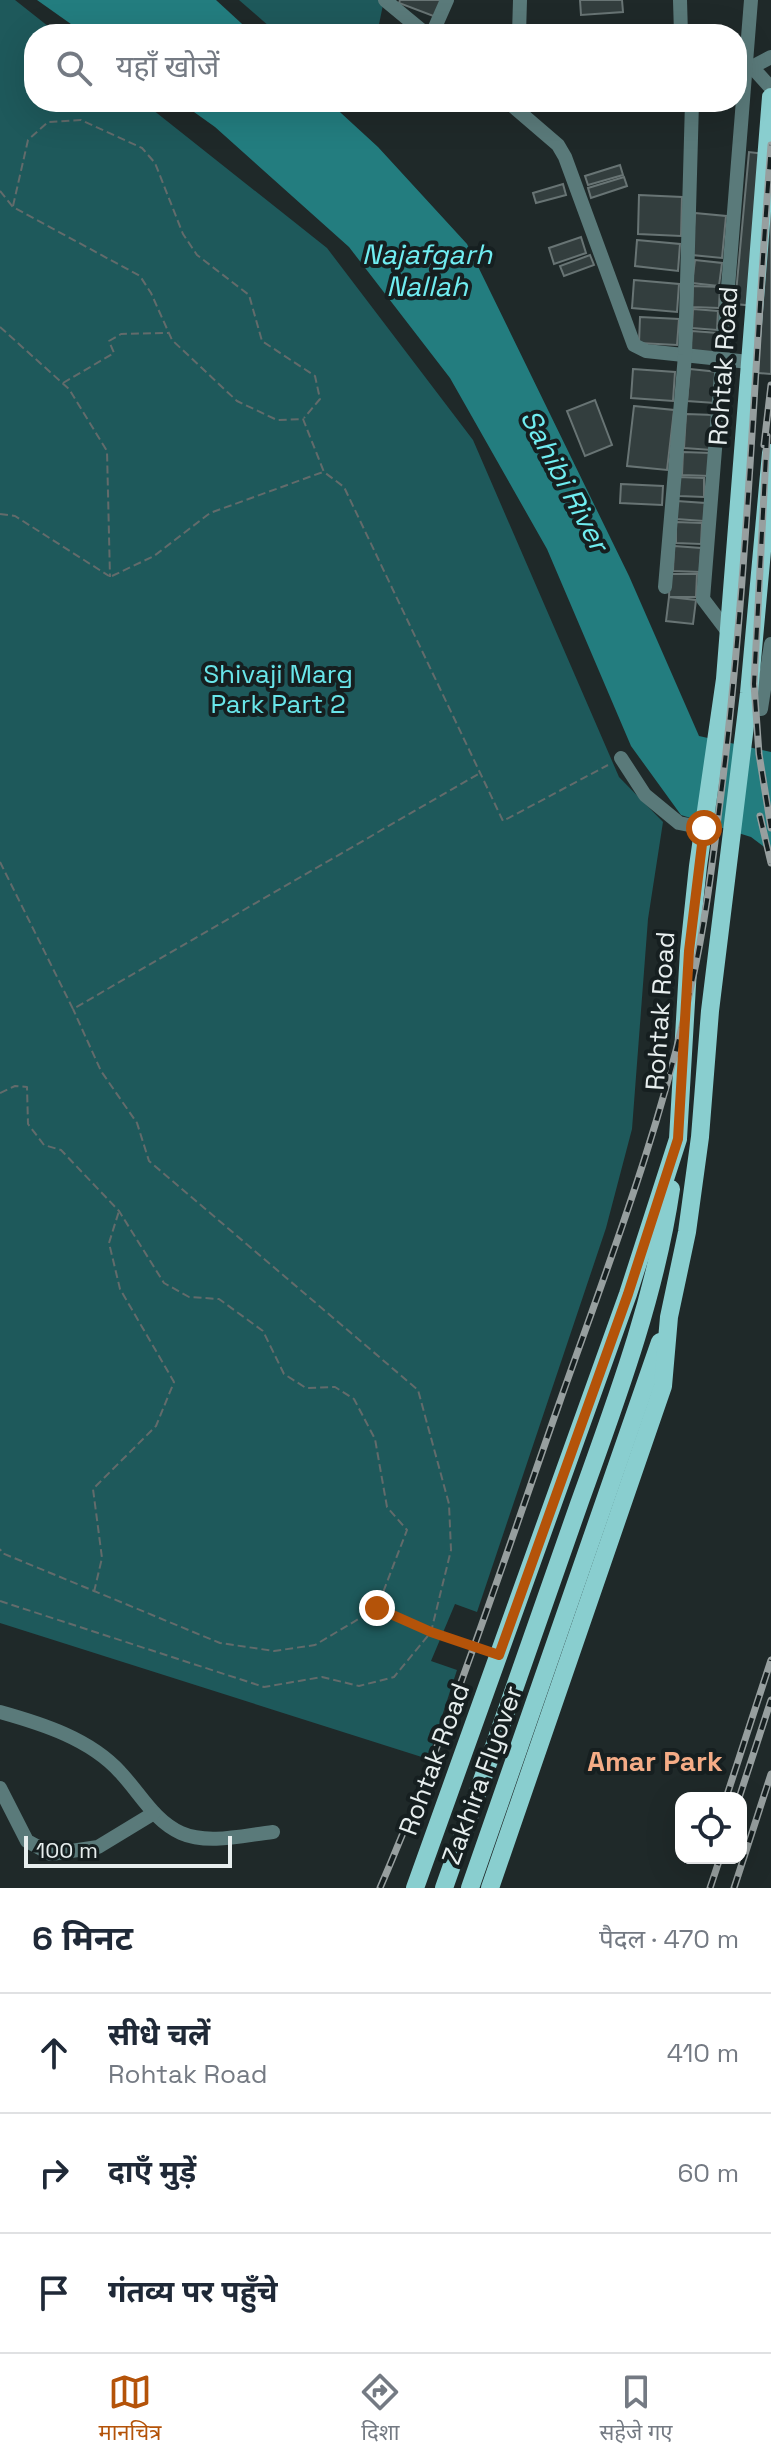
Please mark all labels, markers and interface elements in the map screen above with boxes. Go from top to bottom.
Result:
search box [24,24,747,112]
icon: search [52,46,96,90]
text: यहाँ खोजें [116,47,219,86]
water label: Najafgarh Nallah [362,236,493,304]
street label: Rohtak Road [700,285,746,447]
water label: Sahibi River [513,403,619,560]
park label: Shivaji Marg Park Part 2 [203,657,353,721]
route start [686,810,722,846]
street label: Rohtak Road [637,930,683,1092]
route end [359,1590,395,1626]
street label: Rohtak Road [391,1678,477,1840]
street label: Zakhira Flyover [434,1681,530,1869]
district label: Amar Park [587,1743,723,1779]
map controls [675,1792,747,1864]
button: locate [675,1792,747,1864]
scale bar [24,1832,232,1868]
text: 100 m [36,1836,98,1864]
text: 6 मिनट [32,1917,133,1960]
text: पैदल · 470 m [599,1922,739,1956]
text: सीधे चलें [108,2015,210,2054]
icon: ahead [32,2031,76,2075]
text: 410 m [667,2036,739,2070]
text: Rohtak Road [108,2057,267,2091]
icon: right [32,2151,76,2195]
text: दाएँ मुड़ें [108,2152,196,2191]
text: 60 m [677,2156,739,2190]
icon: arrive [32,2271,76,2315]
text: गंतव्य पर पहुँचे [108,2272,277,2311]
tab: मानचित्र [99,2370,161,2449]
tab: दिशा [358,2370,402,2449]
tab: सहेजे गए [599,2370,672,2449]

